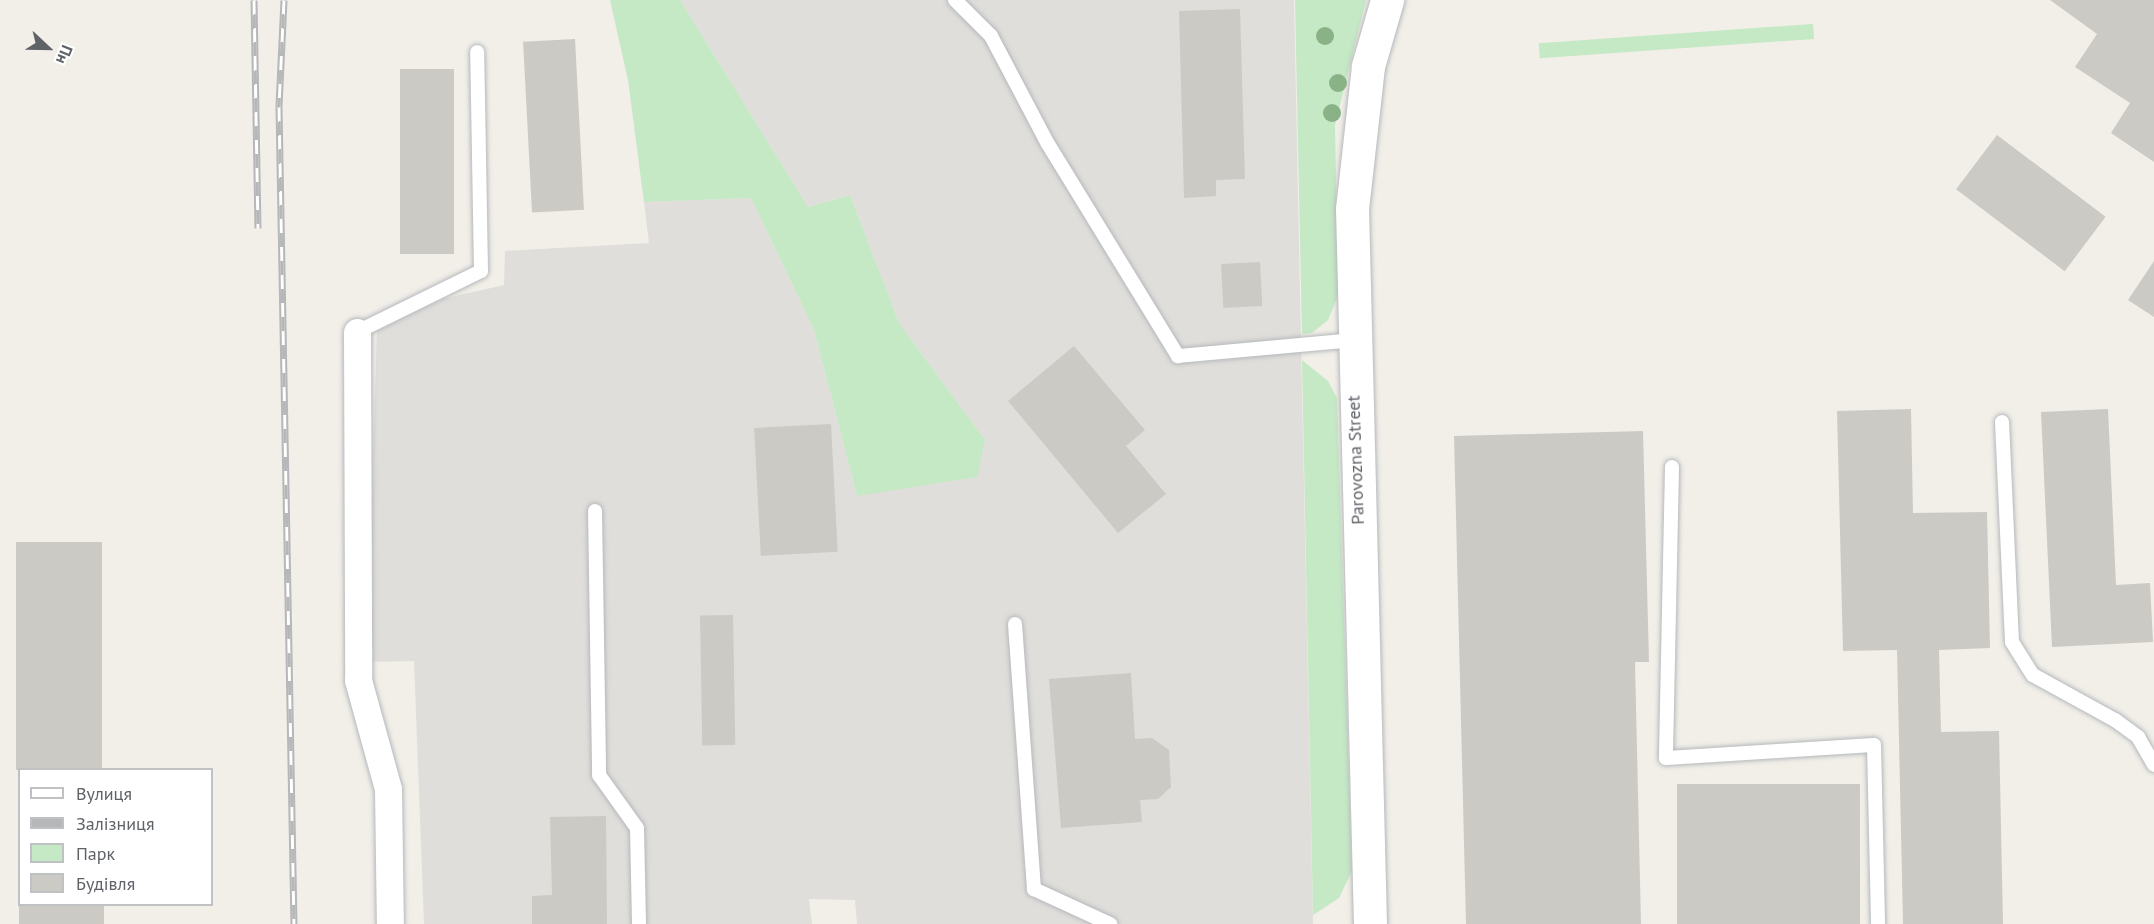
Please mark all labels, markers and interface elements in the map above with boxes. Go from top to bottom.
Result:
north arrow [18,18,78,78]
text: Пн [52,42,77,67]
street label: Parovozna Street [1343,395,1369,525]
legend [18,768,213,906]
text: Вулиця [76,782,132,805]
text: Залізниця [76,812,154,835]
text: Парк [76,842,115,865]
text: Будівля [76,872,135,895]

